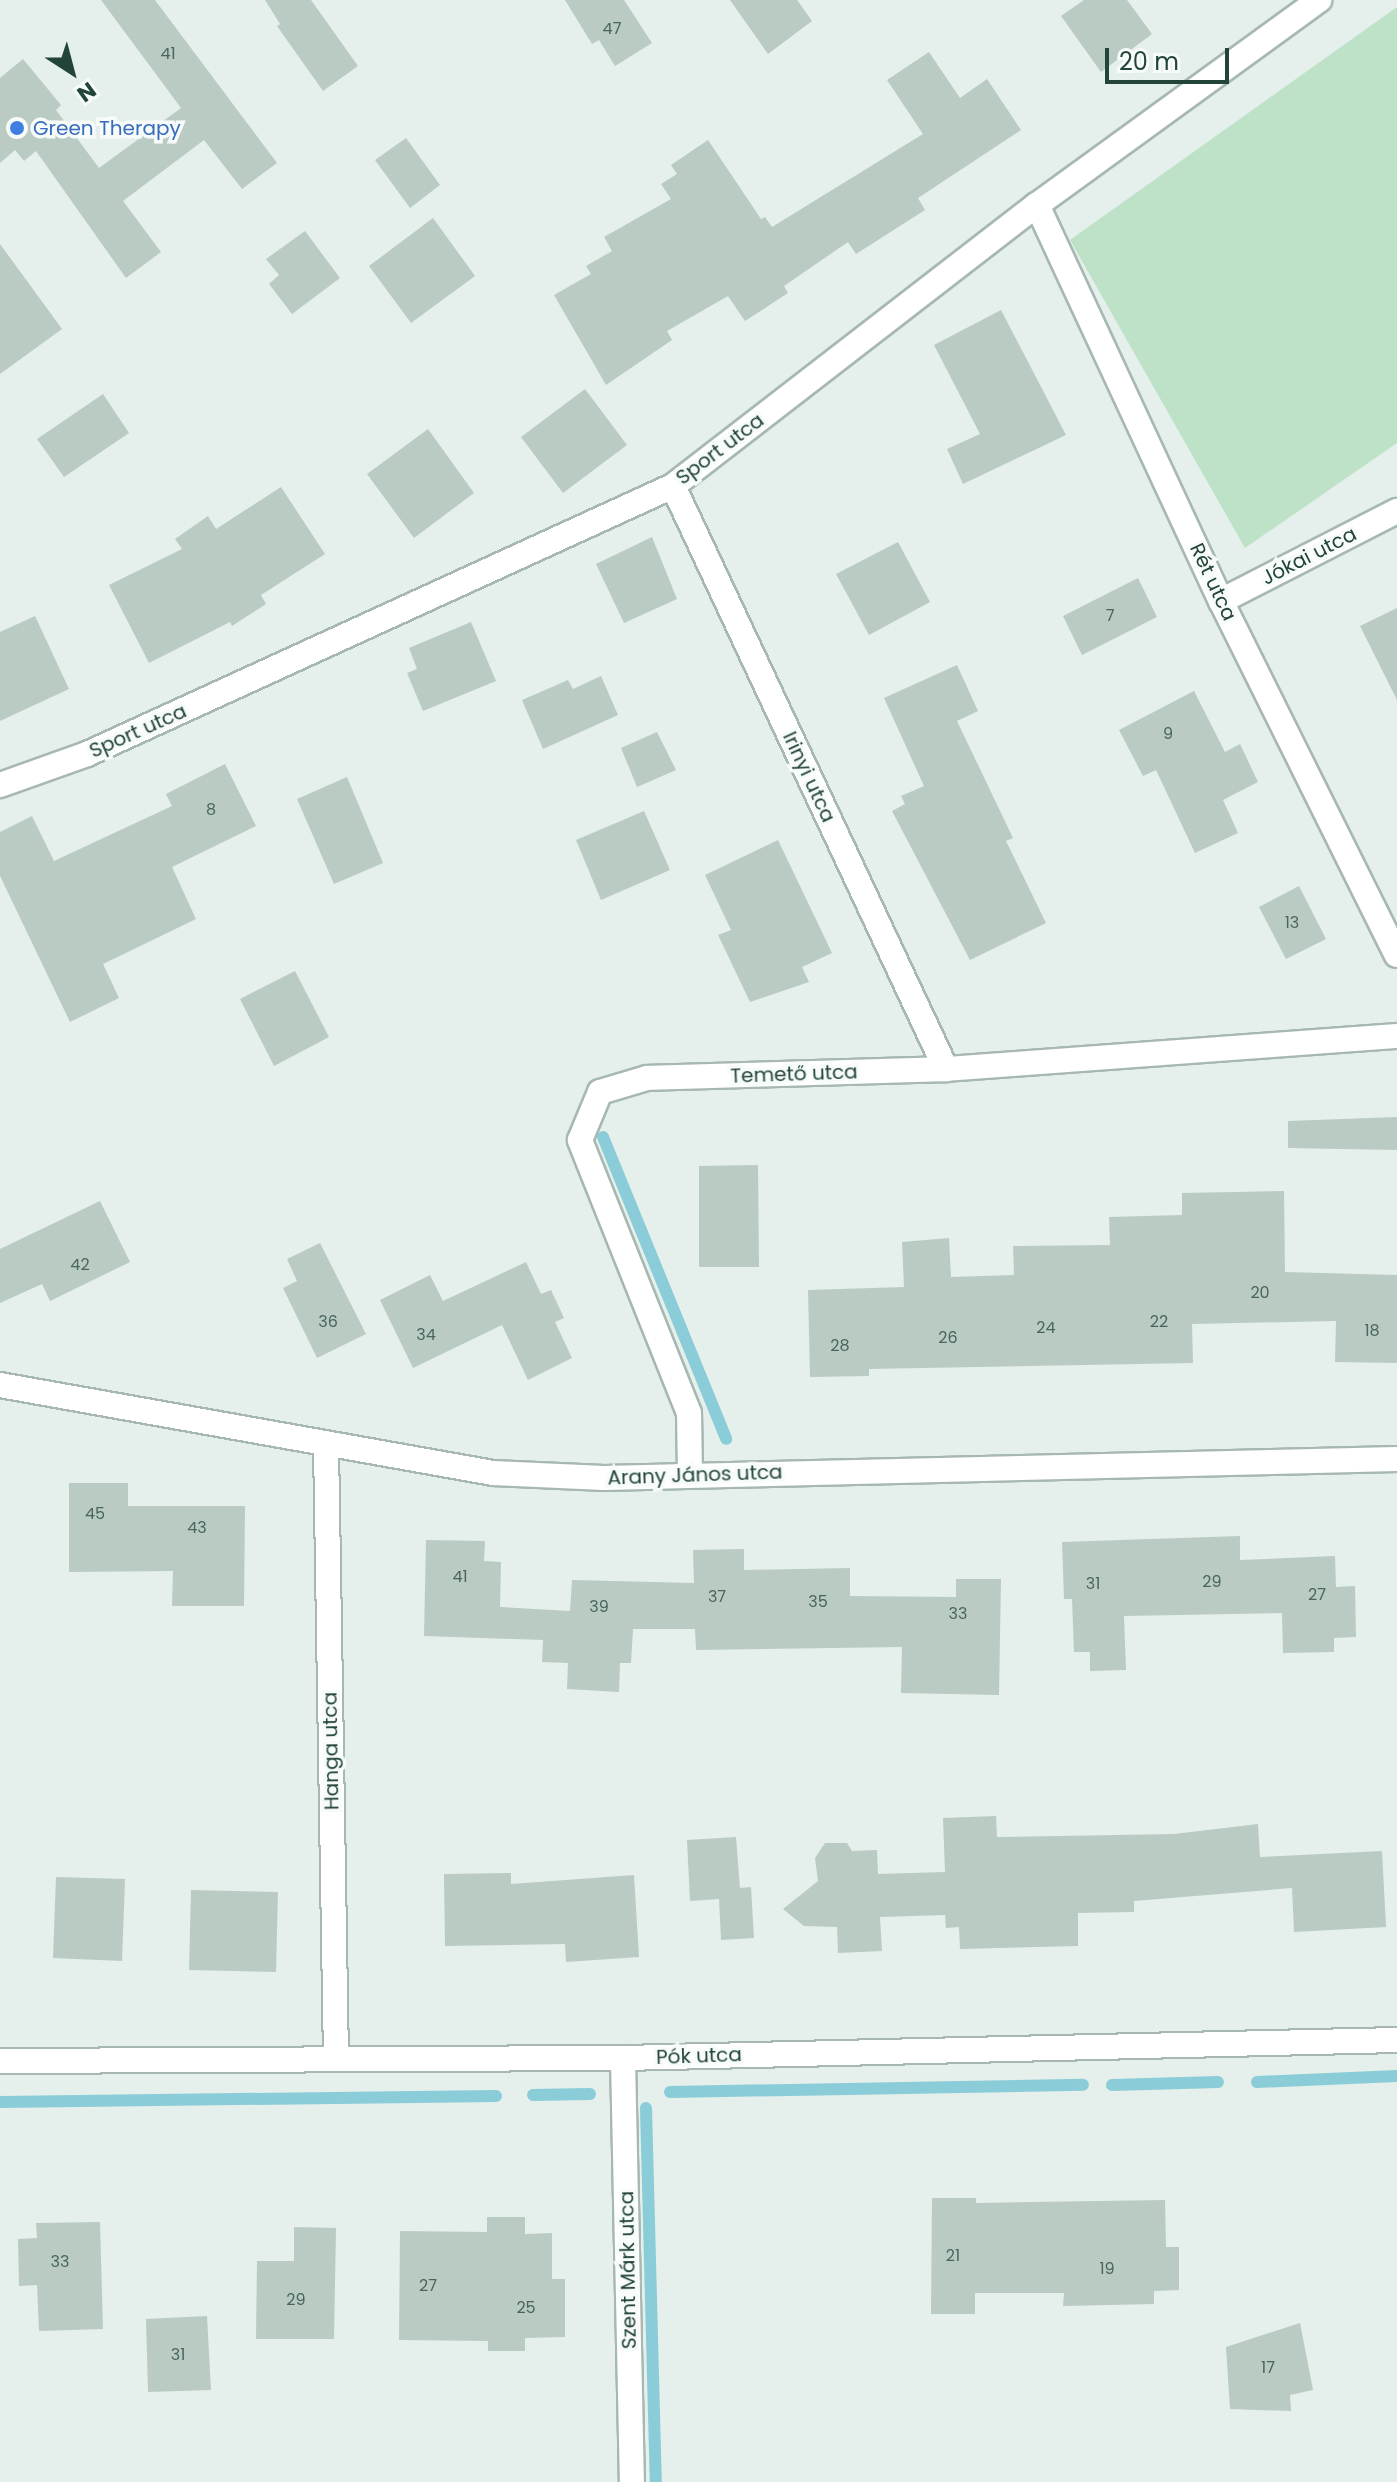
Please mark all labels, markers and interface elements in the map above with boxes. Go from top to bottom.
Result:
house number: 47 [603,19,621,39]
north arrow [32,32,112,112]
scale bar [1109,32,1233,82]
house number: 41 [160,44,176,64]
text: 20 m [1119,45,1179,78]
text: N [71,74,102,109]
place label: Green Therapy [33,116,181,140]
marker: Green Therapy [8,119,26,137]
street label: Sport utca [671,408,769,490]
street label: Jókai utca [1258,522,1360,590]
street label: Rét utca [1185,539,1241,625]
house number: 7 [1106,606,1114,626]
street label: Sport utca [86,699,190,763]
house number: 9 [1163,724,1173,744]
street label: Irinyi utca [778,728,840,826]
house number: 8 [206,800,216,820]
house number: 13 [1285,913,1299,933]
street label: Temető utca [730,1060,858,1088]
house number: 42 [70,1255,90,1275]
house number: 20 [1250,1283,1270,1303]
house number: 36 [318,1312,338,1332]
house number: 22 [1150,1312,1168,1332]
house number: 24 [1036,1318,1056,1338]
house number: 18 [1364,1321,1380,1341]
house number: 34 [416,1325,436,1345]
house number: 26 [938,1328,958,1348]
house number: 28 [830,1336,850,1356]
street label: Arany János utca [607,1460,783,1490]
house number: 45 [85,1504,105,1524]
house number: 43 [187,1518,207,1538]
house number: 41 [452,1567,468,1587]
house number: 29 [1202,1572,1222,1592]
house number: 31 [1086,1574,1100,1594]
house number: 27 [1308,1585,1326,1605]
house number: 37 [708,1587,726,1607]
house number: 35 [808,1592,828,1612]
house number: 39 [589,1597,609,1617]
house number: 33 [949,1604,967,1624]
street label: Hanga utca [318,1692,344,1810]
street label: Pók utca [656,2043,742,2069]
street label: Szent Márk utca [615,2191,641,2349]
house number: 21 [946,2246,960,2266]
house number: 33 [51,2252,69,2272]
house number: 19 [1099,2259,1115,2279]
house number: 27 [419,2276,437,2296]
house number: 29 [286,2290,306,2310]
house number: 25 [516,2298,536,2318]
house number: 31 [171,2345,185,2365]
house number: 17 [1261,2358,1275,2378]

